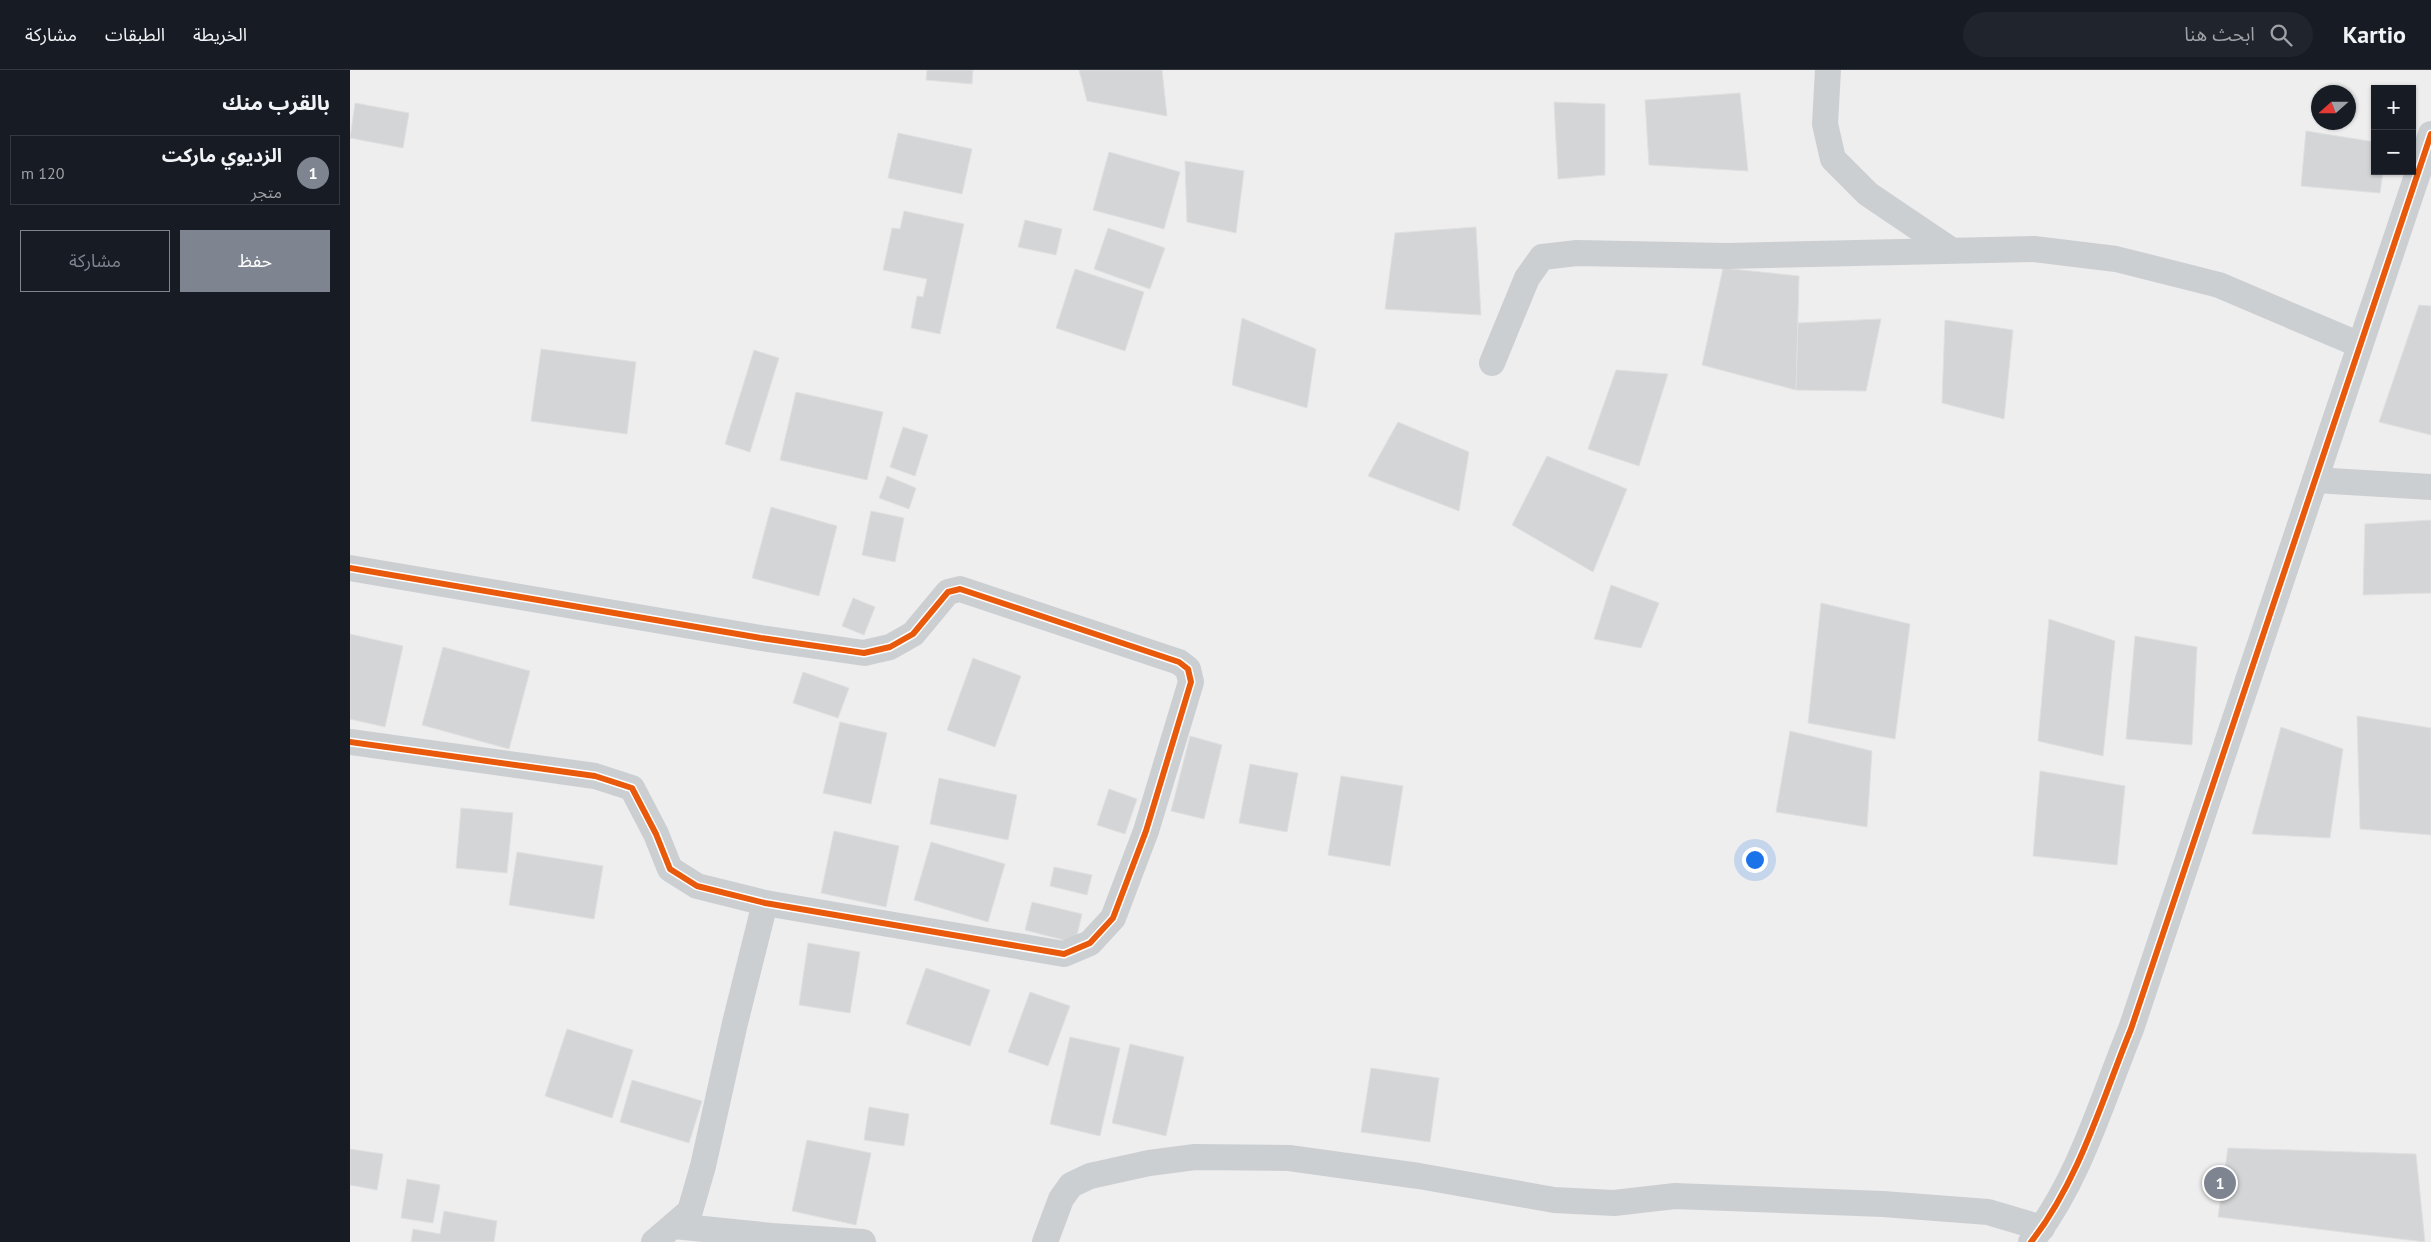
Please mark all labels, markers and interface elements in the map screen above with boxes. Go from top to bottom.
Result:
search box [1963,12,2313,57]
text: Kartio [2343,19,2406,50]
icon: search [2267,21,2295,49]
text: ابحث هنا [2184,22,2255,46]
text: مشاركة [25,23,77,46]
text: الطبقات [105,23,165,46]
text: الخريطة [193,23,247,46]
north arrow [2311,85,2356,130]
map controls [2371,85,2416,175]
button: + [2371,85,2416,130]
text: بالقرب منك [222,89,330,116]
button: − [2371,130,2416,175]
text: الزديوي ماركت [162,143,282,167]
text: 120 m [21,163,64,183]
text: 1 [308,163,318,183]
text: متجر [251,182,282,202]
button: مشاركة [20,230,170,292]
button: حفظ [180,230,330,292]
your location [1742,847,1768,873]
pin: 1 [2204,1164,2236,1202]

